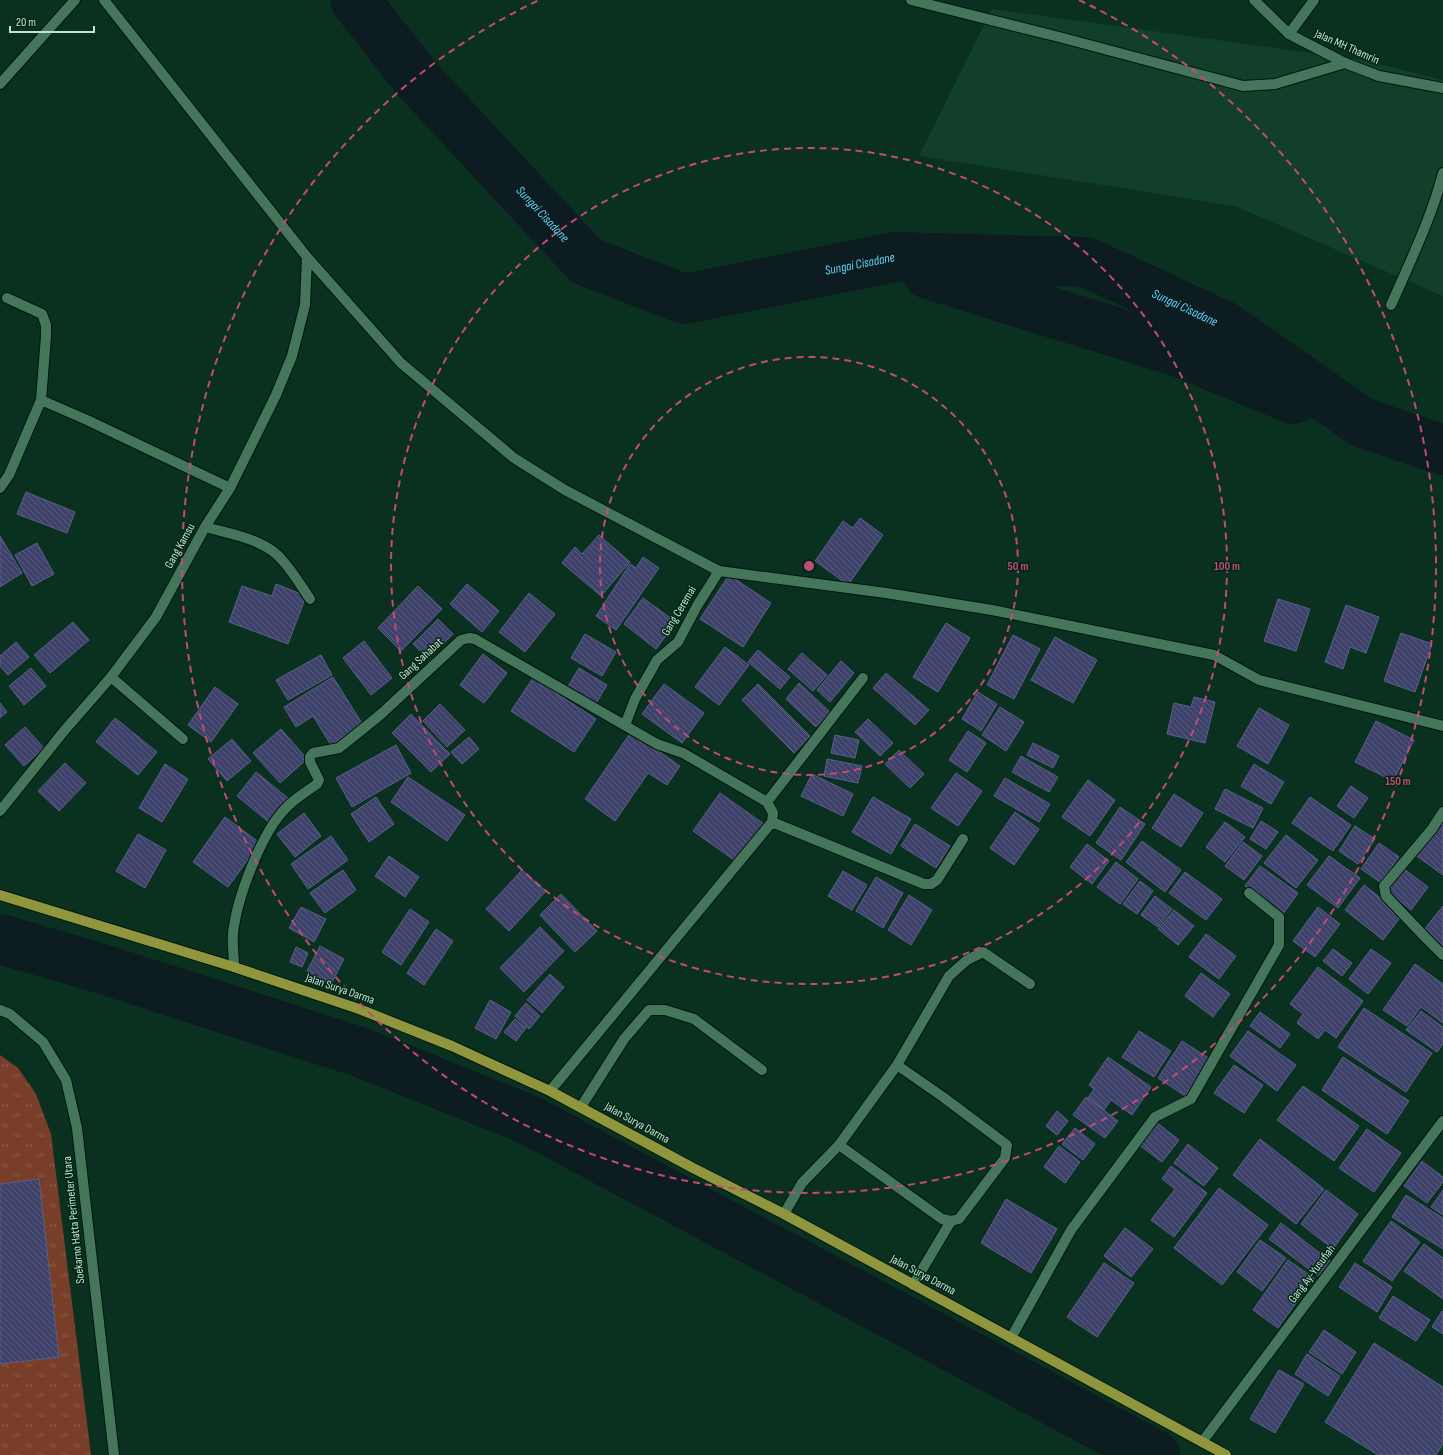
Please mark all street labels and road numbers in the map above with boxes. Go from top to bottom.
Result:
street label: Jalan MH Thamrin [1311,26,1382,68]
street label: Gang Kamsu [161,521,199,571]
street label: Gang Ceremai [658,583,700,639]
street label: Gang Sahabat [396,634,447,683]
street label: Jalan Surya Darma [303,970,377,1008]
street label: Jalan Surya Darma [601,1099,672,1147]
street label: Soekarno Hatta Perimeter Utara [60,1155,88,1284]
street label: Gang Ay-Yusufiah [1285,1242,1339,1306]
street label: Jalan Surya Darma [887,1251,959,1299]

